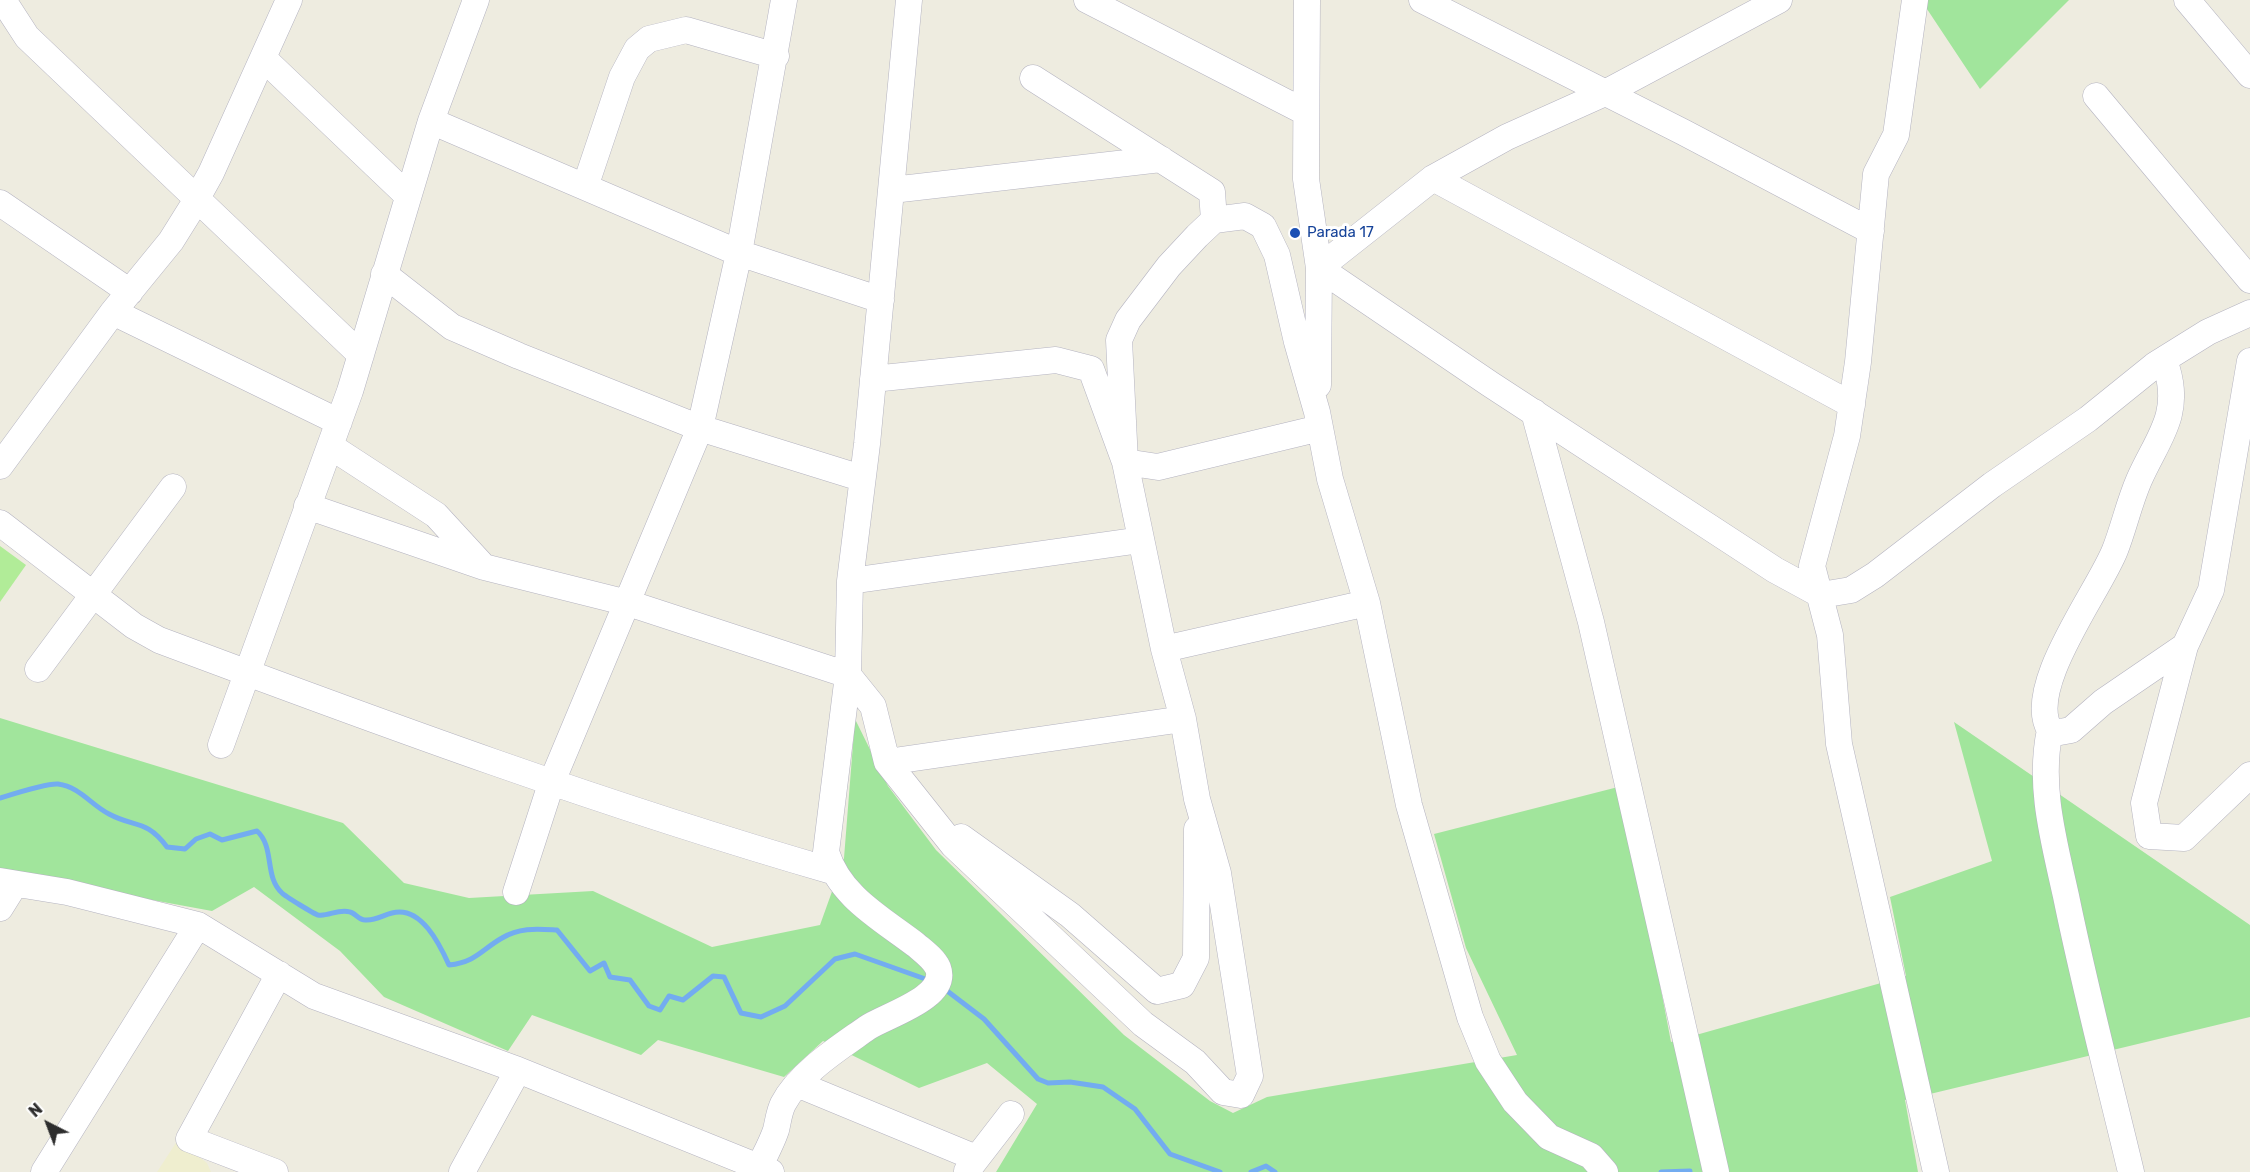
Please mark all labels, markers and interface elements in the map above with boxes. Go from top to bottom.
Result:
place label: Parada 17 [1307,224,1374,242]
marker: Parada 17 [1288,226,1302,240]
north arrow [18,1094,78,1154]
text: N [25,1099,46,1121]

